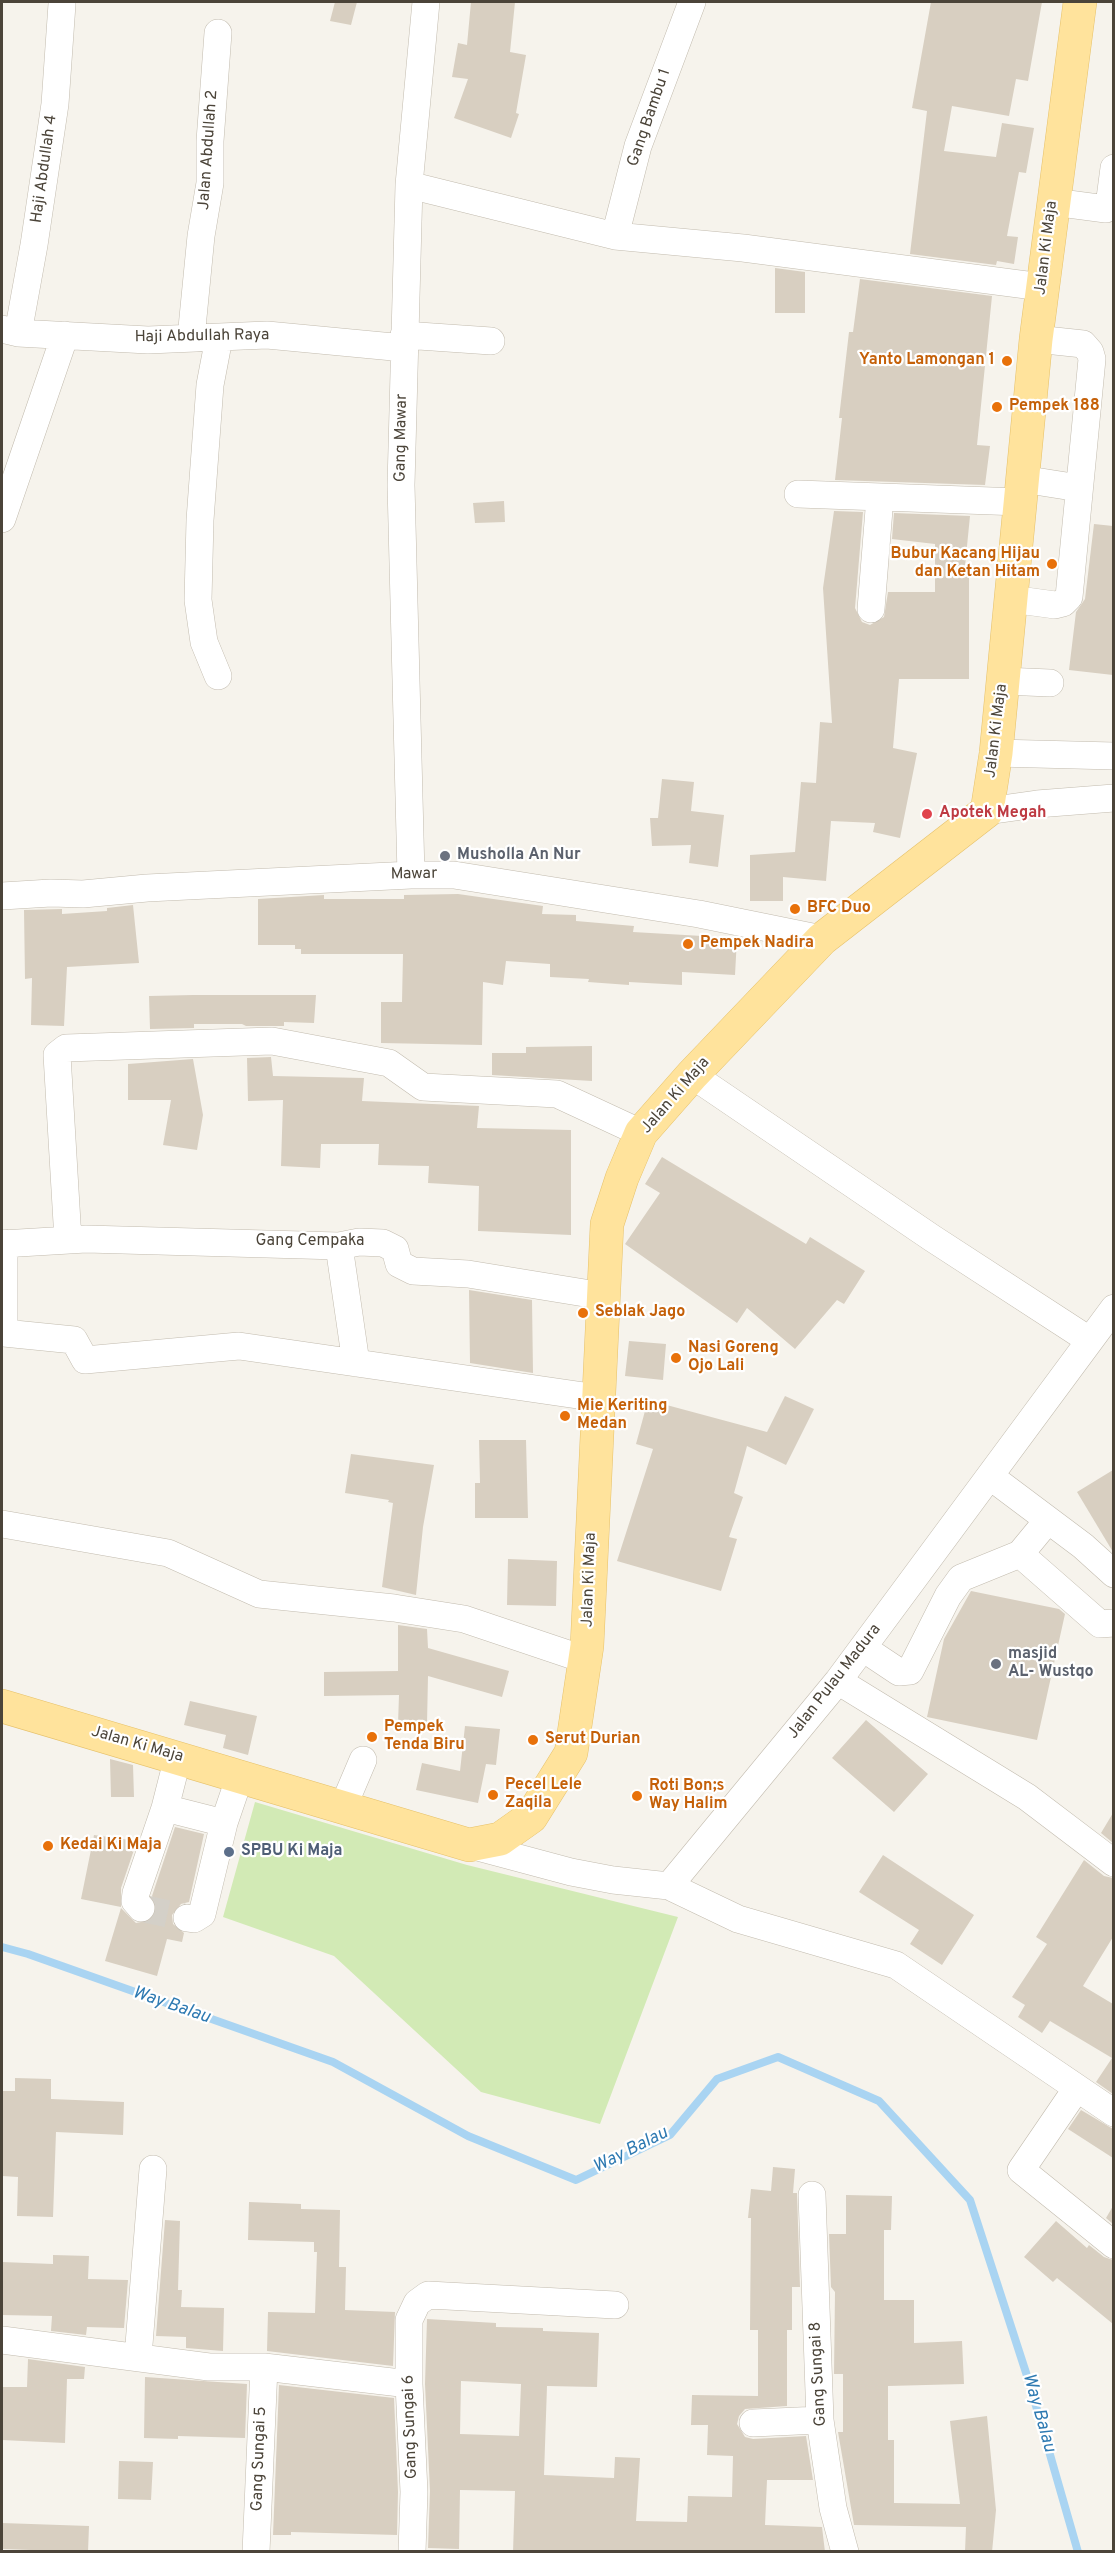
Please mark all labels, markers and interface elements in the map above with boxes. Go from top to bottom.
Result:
street label: Gang Bambu 1 [624,67,676,169]
street label: Jalan Abdullah 2 [195,89,223,211]
street label: Haji Abdullah 4 [28,114,62,224]
street label: Jalan Ki Maja [1032,200,1062,296]
street label: Haji Abdullah Raya [135,326,269,348]
place label: Yanto Lamongan 1 [859,351,995,371]
marker: Yanto Lamongan 1 [1000,354,1014,368]
street label: Gang Mawar [392,394,412,482]
place label: Pempek 188 [1009,397,1100,417]
marker: Pempek 188 [990,400,1004,414]
place label: Bubur Kacang Hijau dan Ketan Hitam [890,545,1040,583]
marker: Bubur Kacang Hijau dan Ketan Hitam [1045,557,1059,571]
street label: Jalan Ki Maja [982,683,1012,779]
place label: Apotek Megah [939,804,1047,824]
marker: Apotek Megah [920,807,934,821]
place label: Musholla An Nur [457,846,581,866]
marker: Musholla An Nur [438,849,452,863]
street label: Mawar [390,865,438,885]
place label: BFC Duo [807,899,871,919]
marker: BFC Duo [788,902,802,916]
place label: Pempek Nadira [700,934,814,954]
marker: Pempek Nadira [681,937,695,951]
street label: Jalan Ki Maja [638,1054,714,1138]
street label: Gang Cempaka [256,1232,364,1252]
place label: Seblak Jago [595,1303,685,1323]
marker: Seblak Jago [576,1306,590,1320]
place label: Nasi Goreng Ojo Lali [688,1339,779,1377]
marker: Nasi Goreng Ojo Lali [669,1351,683,1365]
place label: Mie Keriting Medan [577,1397,667,1435]
marker: Mie Keriting Medan [558,1409,572,1423]
street label: Jalan Ki Maja [579,1532,601,1628]
street label: Jalan Pulau Madura [784,1621,886,1743]
place label: masjid AL- Wustqo [1008,1645,1094,1683]
marker: masjid AL- Wustqo [989,1657,1003,1671]
place label: Pempek Tenda Biru [384,1718,465,1756]
street label: Jalan Ki Maja [89,1723,185,1767]
marker: Pempek Tenda Biru [365,1730,379,1744]
place label: Serut Durian [545,1730,640,1750]
marker: Serut Durian [526,1733,540,1747]
place label: Pecel Lele Zaqila [505,1776,582,1814]
place label: Roti Bon;s Way Halim [649,1777,727,1815]
marker: Pecel Lele Zaqila [486,1788,500,1802]
marker: Roti Bon;s Way Halim [630,1789,644,1803]
place label: Kedai Ki Maja [60,1836,162,1856]
marker: Kedai Ki Maja [41,1839,55,1853]
place label: SPBU Ki Maja [241,1842,343,1862]
marker: SPBU Ki Maja [222,1845,236,1859]
water label: Way Balau [129,1983,213,2029]
water label: Way Balau [590,2123,672,2179]
street label: Gang Sungai 8 [807,2321,831,2427]
water label: Way Balau [1016,2371,1060,2455]
street label: Gang Sungai 6 [400,2374,422,2480]
street label: Gang Sungai 5 [249,2406,271,2512]

